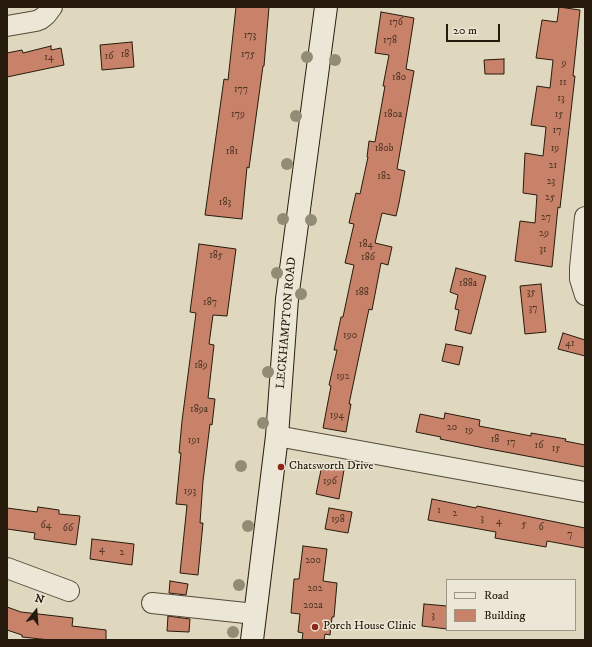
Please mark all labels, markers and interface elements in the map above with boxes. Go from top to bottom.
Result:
scale bar [448,16,502,42]
house number: 176 [389,17,403,29]
text: 20 m [453,23,477,38]
house number: 173 [244,30,256,42]
house number: 178 [383,35,397,47]
house number: 18 [121,49,129,61]
house number: 175 [241,49,255,61]
house number: 16 [105,51,113,63]
house number: 14 [44,52,54,64]
house number: 9 [562,58,566,70]
house number: 180 [392,72,406,84]
house number: 11 [559,77,567,89]
house number: 177 [234,84,248,96]
house number: 13 [557,93,565,105]
house number: 179 [231,109,245,121]
house number: 180a [384,109,402,121]
house number: 15 [555,109,563,121]
house number: 17 [553,125,561,137]
house number: 180b [375,143,393,155]
house number: 19 [551,143,559,155]
house number: 181 [226,146,238,158]
house number: 21 [549,160,557,172]
house number: 182 [377,171,391,183]
house number: 23 [547,176,555,188]
house number: 25 [545,192,555,204]
house number: 183 [219,197,231,209]
house number: 27 [541,212,551,224]
house number: 29 [539,228,549,240]
house number: 184 [359,239,373,251]
house number: 31 [539,244,547,256]
house number: 185 [209,250,223,262]
house number: 186 [361,252,375,264]
street label: LECKHAMPTON ROAD [274,257,300,389]
house number: 188a [459,278,477,290]
house number: 188 [355,287,369,299]
house number: 35 [527,287,535,299]
house number: 187 [203,297,217,309]
house number: 37 [529,303,537,315]
house number: 190 [343,330,357,342]
house number: 41 [565,338,575,350]
house number: 189 [194,360,208,372]
house number: 192 [336,371,350,383]
house number: 189a [190,404,208,416]
house number: 194 [330,410,344,422]
house number: 20 [447,422,457,434]
house number: 19 [465,425,473,437]
house number: 18 [491,434,499,446]
house number: 191 [188,435,200,447]
house number: 17 [507,437,515,449]
house number: 16 [535,440,543,452]
house number: 15 [552,443,560,455]
place label: Chatsworth Drive [289,460,374,474]
marker: Chatsworth Drive [276,462,286,472]
house number: 196 [323,476,337,488]
house number: 193 [184,486,196,498]
house number: 1 [437,505,441,517]
house number: 2 [453,508,457,520]
house number: 3 [480,513,484,525]
house number: 198 [331,514,345,526]
house number: 4 [496,516,502,528]
house number: 5 [522,519,526,531]
house number: 64 [41,520,51,532]
house number: 6 [538,522,544,534]
house number: 66 [63,523,73,535]
house number: 7 [567,529,573,541]
house number: 4 [99,544,105,556]
house number: 2 [120,547,124,559]
house number: 200 [305,555,321,567]
legend [446,579,576,631]
house number: 202 [307,583,323,595]
text: Road [484,588,509,603]
north arrow [16,591,56,631]
text: N [33,592,46,608]
house number: 202a [303,600,323,612]
text: Building [484,608,525,623]
house number: 3 [431,610,435,622]
place label: Porch House Clinic [323,620,416,634]
marker: Porch House Clinic [310,622,320,632]

